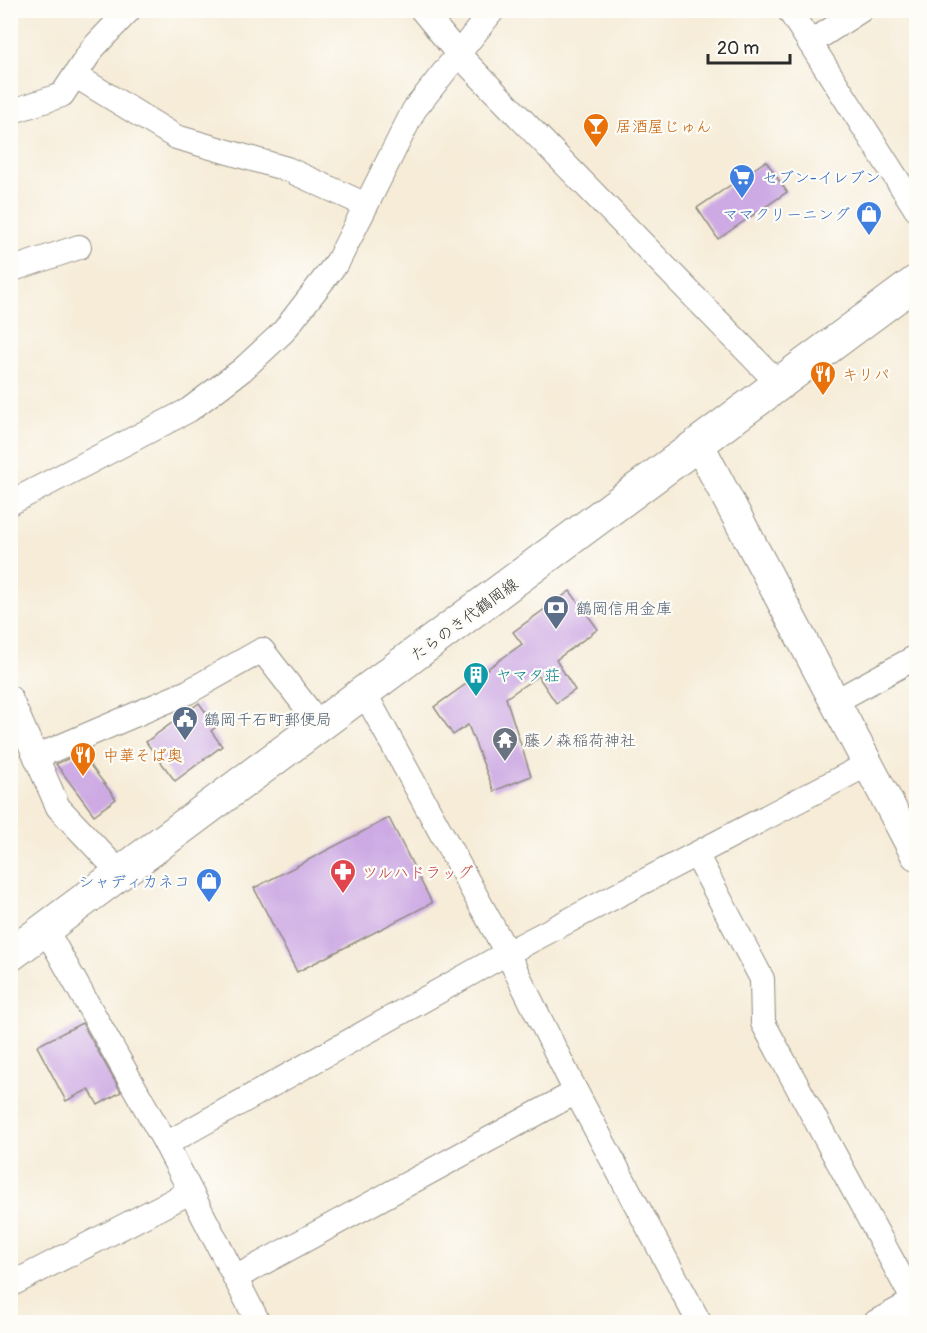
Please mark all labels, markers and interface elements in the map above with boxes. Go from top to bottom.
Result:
scale bar [708,27,790,65]
text: 20 m [717,37,759,60]
bar icon: 居酒屋じゅん [581,111,611,149]
place label: 居酒屋じゅん [616,117,712,137]
supermarket icon: セブン-イレブン [727,162,757,200]
place label: セブン-イレブン [762,168,881,188]
shop icon: ママクリーニング [854,199,884,237]
place label: ママクリーニング [722,205,850,225]
restaurant icon: キリパ [808,359,838,397]
place label: キリパ [842,365,890,385]
street label: たらのき代鶴岡線 [407,574,522,666]
bank icon: 鶴岡信用金庫 [541,593,571,631]
place label: 鶴岡信用金庫 [576,599,672,619]
building icon: ヤマタ荘 [461,660,491,698]
place label: ヤマタ荘 [496,666,560,686]
public building icon: 鶴岡千石町郵便局 [170,704,200,742]
place label: 鶴岡千石町郵便局 [204,710,332,730]
temple icon: 藤ノ森稲荷神社 [490,725,520,763]
place label: 藤ノ森稲荷神社 [524,731,636,751]
restaurant icon: 中華そば奥 [68,740,98,778]
place label: 中華そば奥 [103,746,183,766]
pharmacy icon: ツルハドラッグ [328,857,358,895]
place label: ツルハドラッグ [362,863,473,883]
shop icon: シャディカネコ [194,866,224,904]
place label: シャディカネコ [78,872,190,892]

